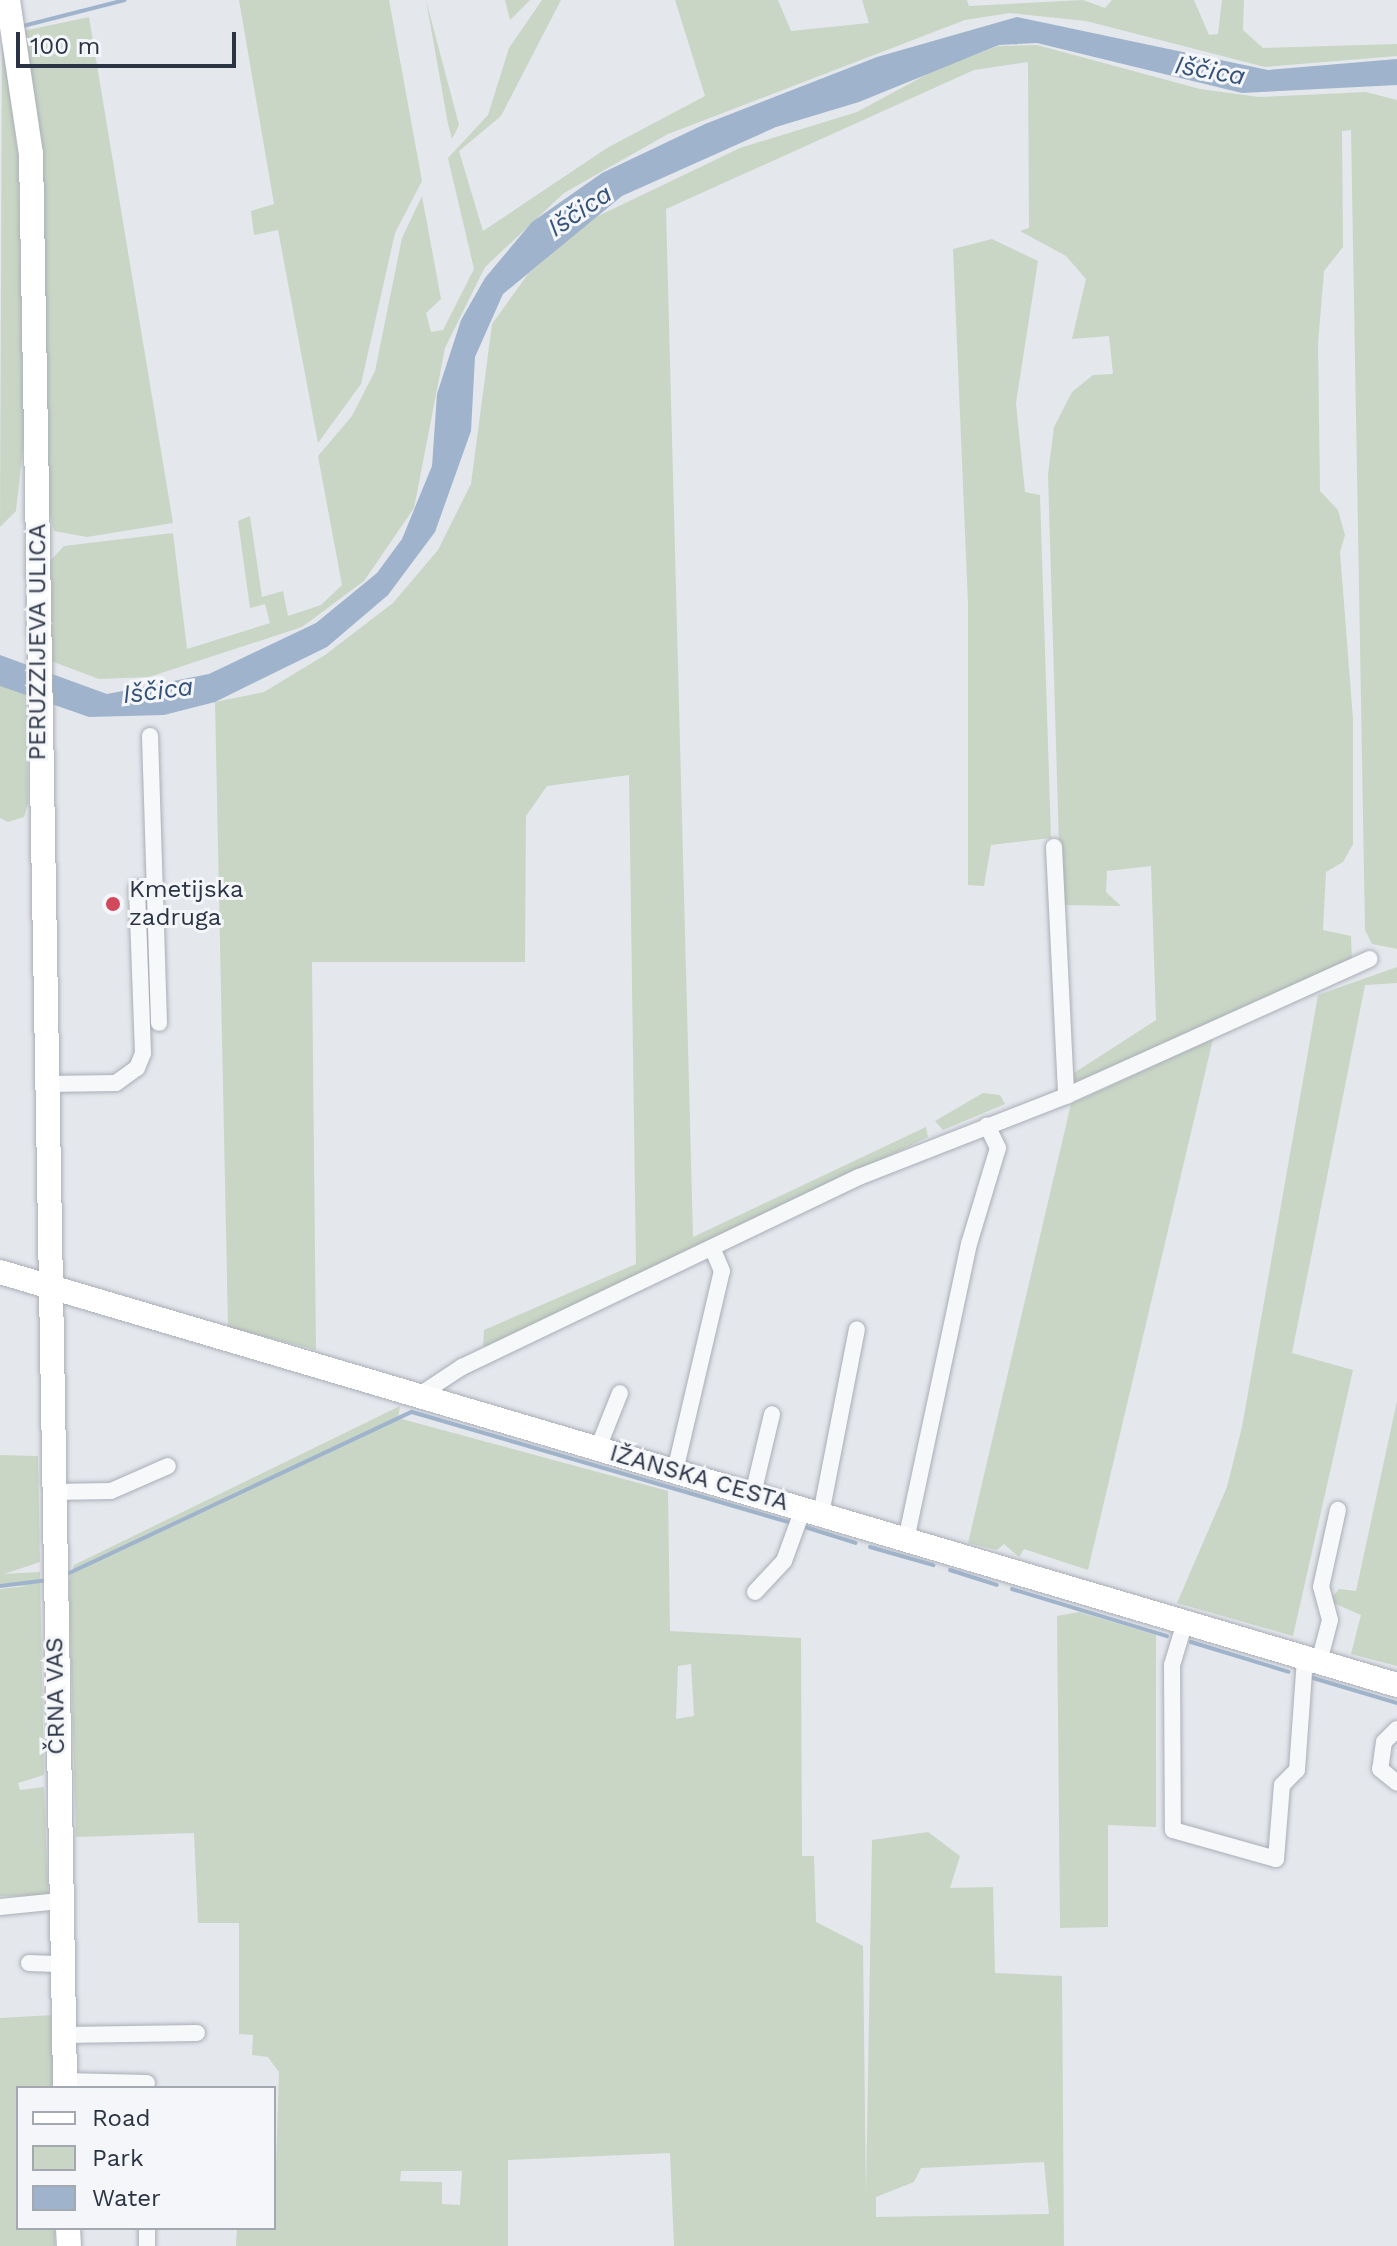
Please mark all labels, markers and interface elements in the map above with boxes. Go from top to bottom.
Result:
scale bar [20,16,240,66]
text: 100 m [30,32,100,60]
water label: Iščica [1172,49,1248,93]
water label: Iščica [542,178,618,244]
street label: PERUZZIJEVA ULICA [24,523,52,761]
water label: Iščica [121,671,195,711]
place label: Kmetijska zadruga [129,876,244,932]
marker: Kmetijska zadruga [104,895,122,913]
street label: IŽANSKA CESTA [606,1439,792,1517]
street label: ČRNA VAS [41,1636,71,1756]
legend [16,2086,276,2230]
text: Road [92,2104,151,2132]
text: Park [92,2144,144,2172]
text: Water [92,2184,161,2212]

